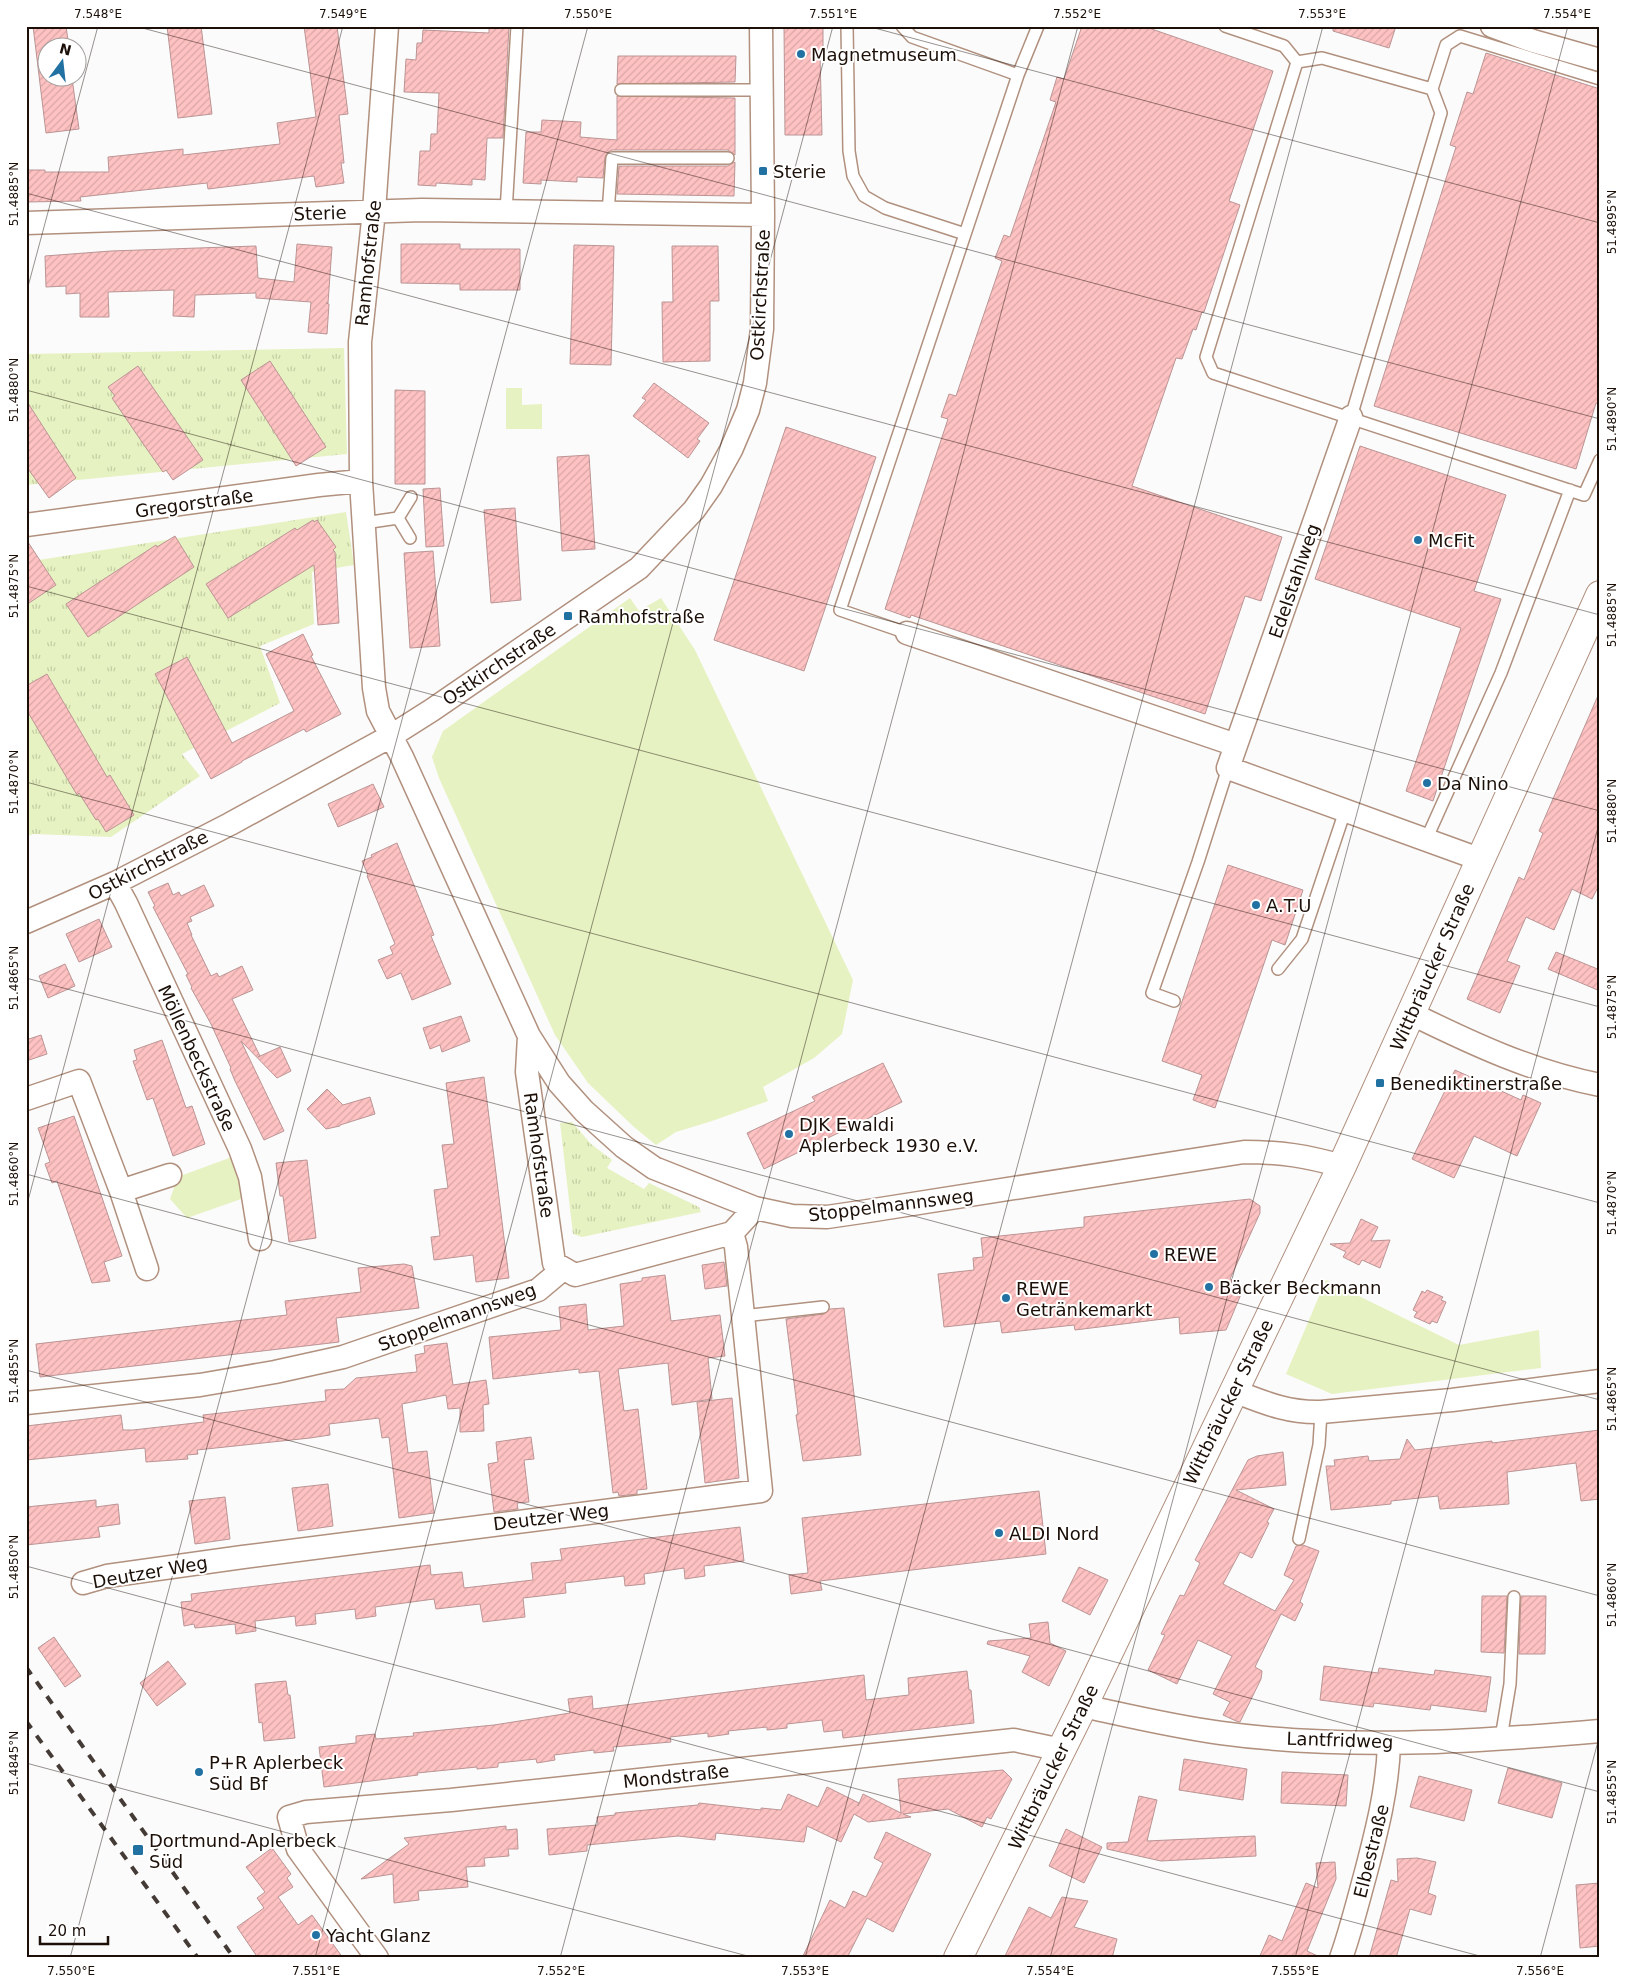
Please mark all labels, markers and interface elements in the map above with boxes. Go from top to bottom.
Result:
text: 7.548°E [74,7,122,21]
text: 7.549°E [319,7,367,21]
text: 7.550°E [564,7,612,21]
text: 7.551°E [809,7,857,21]
text: 7.552°E [1053,7,1101,21]
text: 7.553°E [1298,7,1346,21]
text: 7.554°E [1543,7,1591,21]
north arrow [38,38,88,88]
text: N [58,40,73,59]
place label: Magnetmuseum [811,44,957,65]
marker: Magnetmuseum [795,48,807,60]
place label: Sterie [773,161,826,182]
text: 51.4885°N [7,162,21,226]
marker: Sterie [757,165,769,177]
text: 51.4895°N [1605,190,1619,254]
street label: Ramhofstraße [351,199,385,327]
street label: Sterie [293,202,347,224]
street label: Ostkirchstraße [746,229,774,361]
text: 51.4880°N [7,358,21,422]
text: 51.4890°N [1605,387,1619,451]
street label: Gregorstraße [134,484,254,522]
street label: Edelstahlweg [1265,521,1323,641]
place label: McFit [1428,530,1475,551]
marker: McFit [1412,534,1424,546]
text: 51.4875°N [7,554,21,618]
text: 51.4885°N [1605,583,1619,647]
place label: Ramhofstraße [578,606,705,627]
marker: Ramhofstraße [562,610,574,622]
street label: Ostkirchstraße [439,618,559,710]
text: 51.4870°N [7,750,21,814]
place label: Da Nino [1437,773,1509,794]
marker: Da Nino [1421,777,1433,789]
text: 51.4880°N [1605,779,1619,843]
street label: Ostkirchstraße [85,826,211,904]
street label: Wittbräucker Straße [1386,880,1478,1054]
place label: A.T.U [1266,895,1311,916]
marker: A.T.U [1250,899,1262,911]
text: 51.4865°N [7,946,21,1010]
text: 51.4875°N [1605,975,1619,1039]
street label: Möllenbeckstraße [154,981,240,1135]
place label: Benediktinerstraße [1390,1073,1562,1094]
marker: Benediktinerstraße [1374,1077,1386,1089]
street label: Ramhofstraße [520,1091,558,1219]
place label: DJK Ewaldi Aplerbeck 1930 e.V. [799,1114,979,1156]
marker: DJK Ewaldi Aplerbeck 1930 e.V. [783,1128,795,1140]
text: 51.4860°N [7,1142,21,1206]
text: 51.4870°N [1605,1171,1619,1235]
street label: Stoppelmannsweg [807,1184,975,1226]
place label: REWE [1164,1244,1217,1265]
marker: REWE [1148,1248,1160,1260]
place label: Bäcker Beckmann [1219,1277,1381,1298]
place label: REWE Getränkemarkt [1016,1278,1152,1320]
street label: Stoppelmannsweg [375,1279,539,1355]
marker: Bäcker Beckmann [1203,1281,1215,1293]
marker: REWE Getränkemarkt [1000,1292,1012,1304]
street label: Wittbräucker Straße [1179,1316,1277,1488]
text: 51.4855°N [7,1339,21,1403]
text: 51.4865°N [1605,1367,1619,1431]
street label: Deutzer Weg [492,1499,610,1535]
place label: ALDI Nord [1009,1523,1099,1544]
marker: ALDI Nord [993,1527,1005,1539]
text: 51.4850°N [7,1535,21,1599]
street label: Deutzer Weg [91,1552,209,1592]
text: 51.4860°N [1605,1563,1619,1627]
street label: Wittbräucker Straße [1004,1681,1102,1853]
street label: Lantfridweg [1286,1728,1394,1752]
text: 51.4845°N [7,1731,21,1795]
place label: P+R Aplerbeck Süd Bf [209,1752,344,1794]
street label: Mondstraße [622,1760,730,1792]
text: 51.4855°N [1605,1760,1619,1824]
marker: P+R Aplerbeck Süd Bf [193,1766,205,1778]
street label: Elbestraße [1349,1802,1393,1900]
place label: Dortmund-Aplerbeck Süd [149,1830,337,1872]
marker: Dortmund-Aplerbeck Süd [131,1843,145,1857]
scale bar [40,1914,108,1946]
text: 20 m [48,1922,86,1940]
place label: Yacht Glanz [325,1925,430,1946]
marker: Yacht Glanz [310,1929,322,1941]
text: 7.550°E [47,1964,95,1978]
text: 7.551°E [292,1964,340,1978]
text: 7.552°E [537,1964,585,1978]
text: 7.553°E [781,1964,829,1978]
text: 7.554°E [1026,1964,1074,1978]
text: 7.555°E [1271,1964,1319,1978]
text: 7.556°E [1516,1964,1564,1978]

